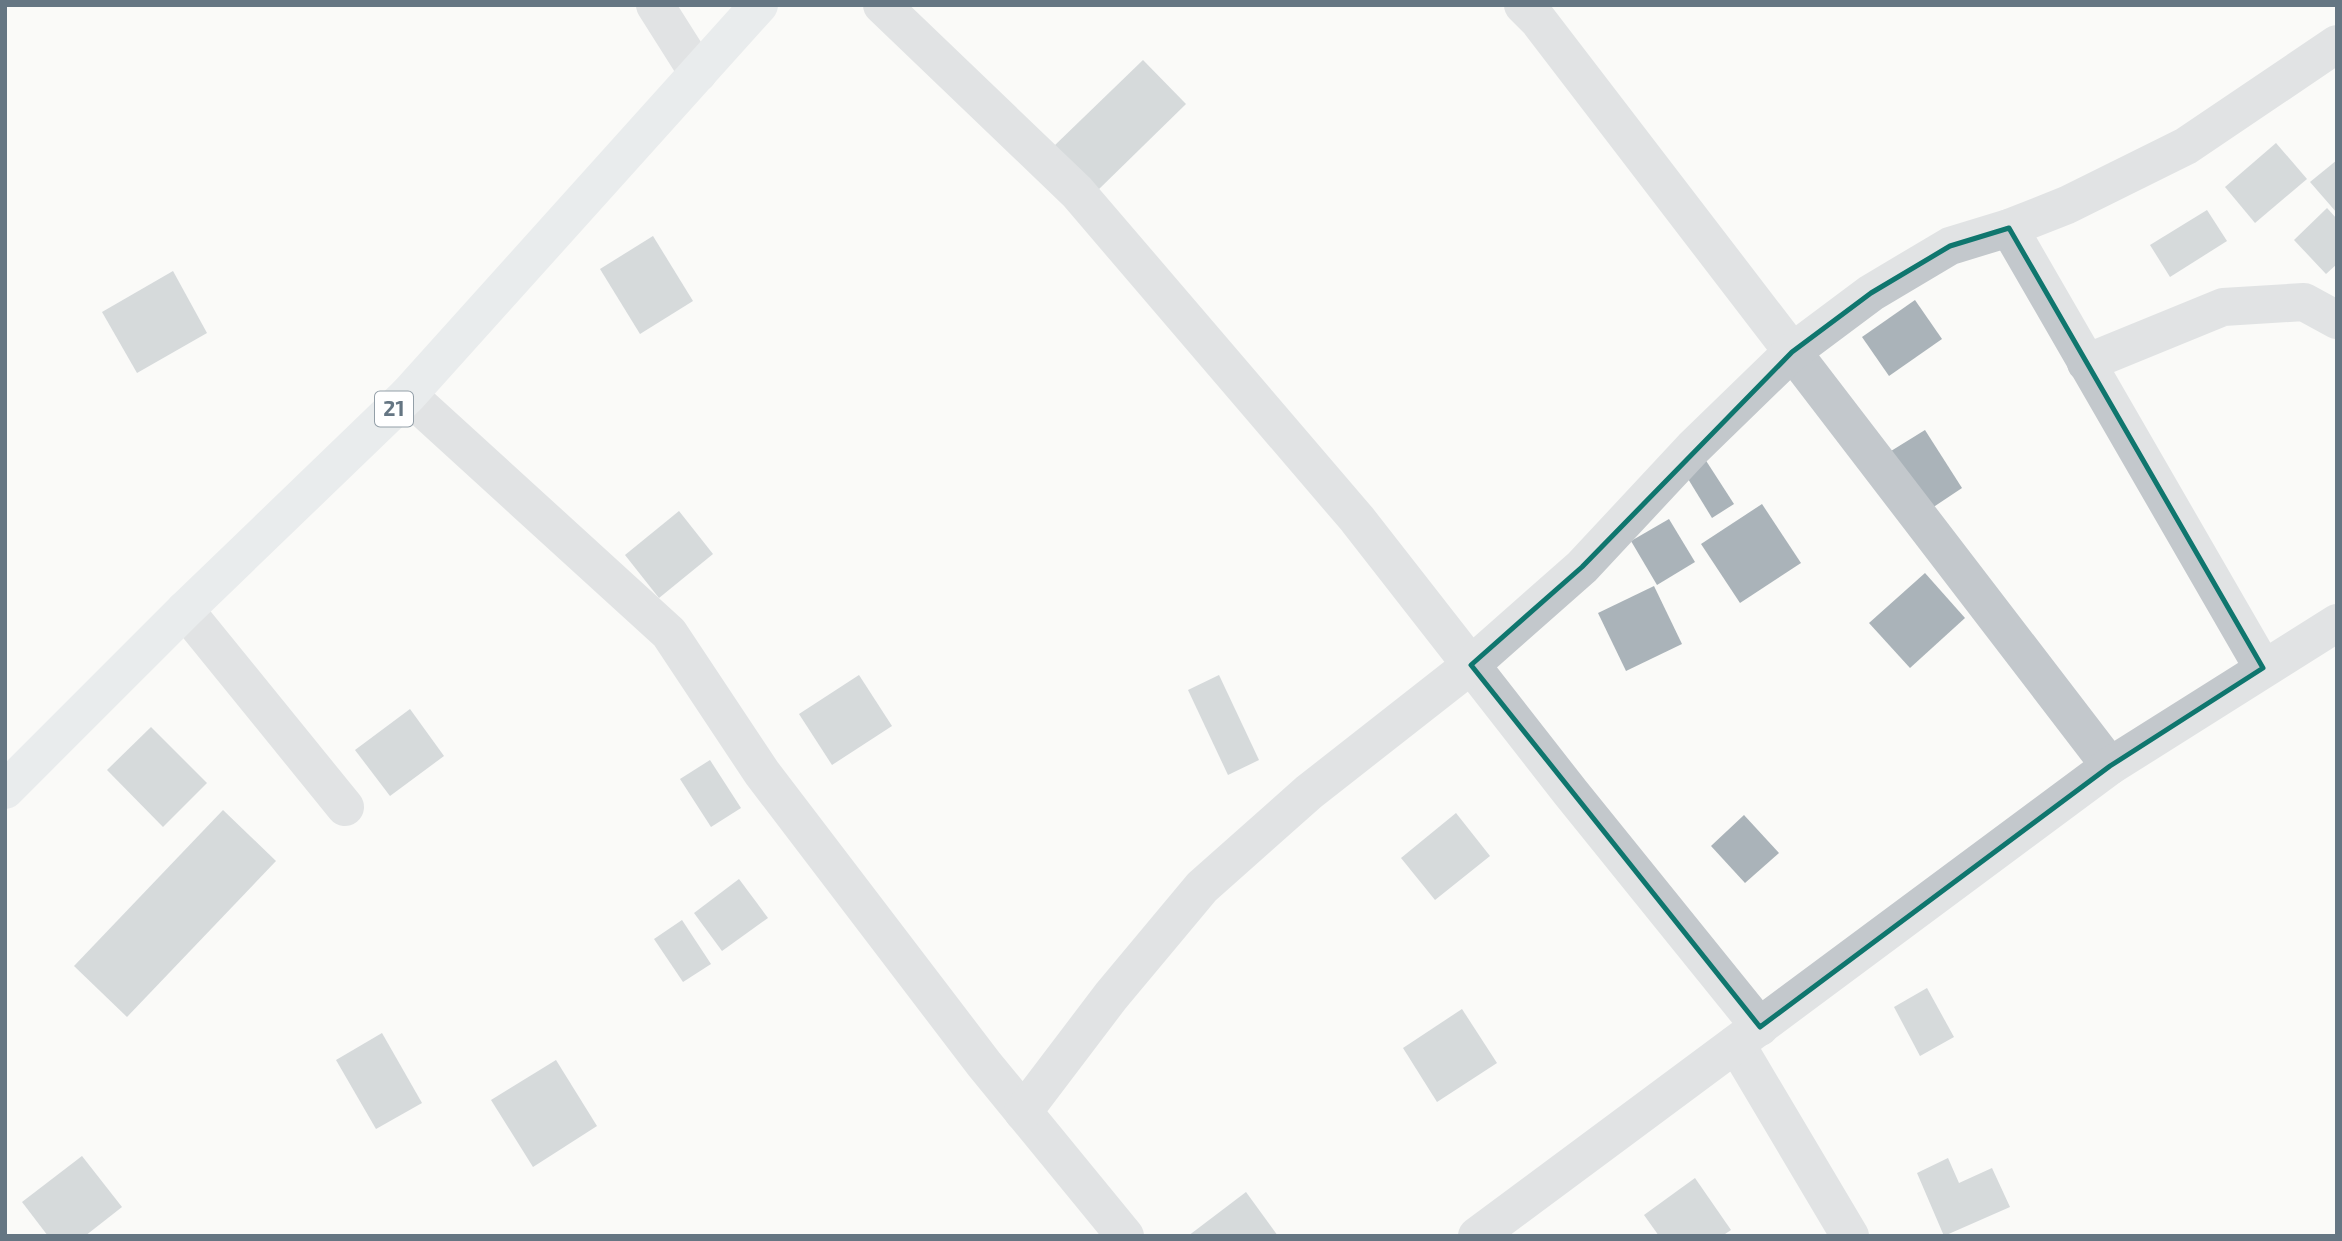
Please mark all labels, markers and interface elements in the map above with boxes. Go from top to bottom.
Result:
road number: 21 [375,392,413,426]

